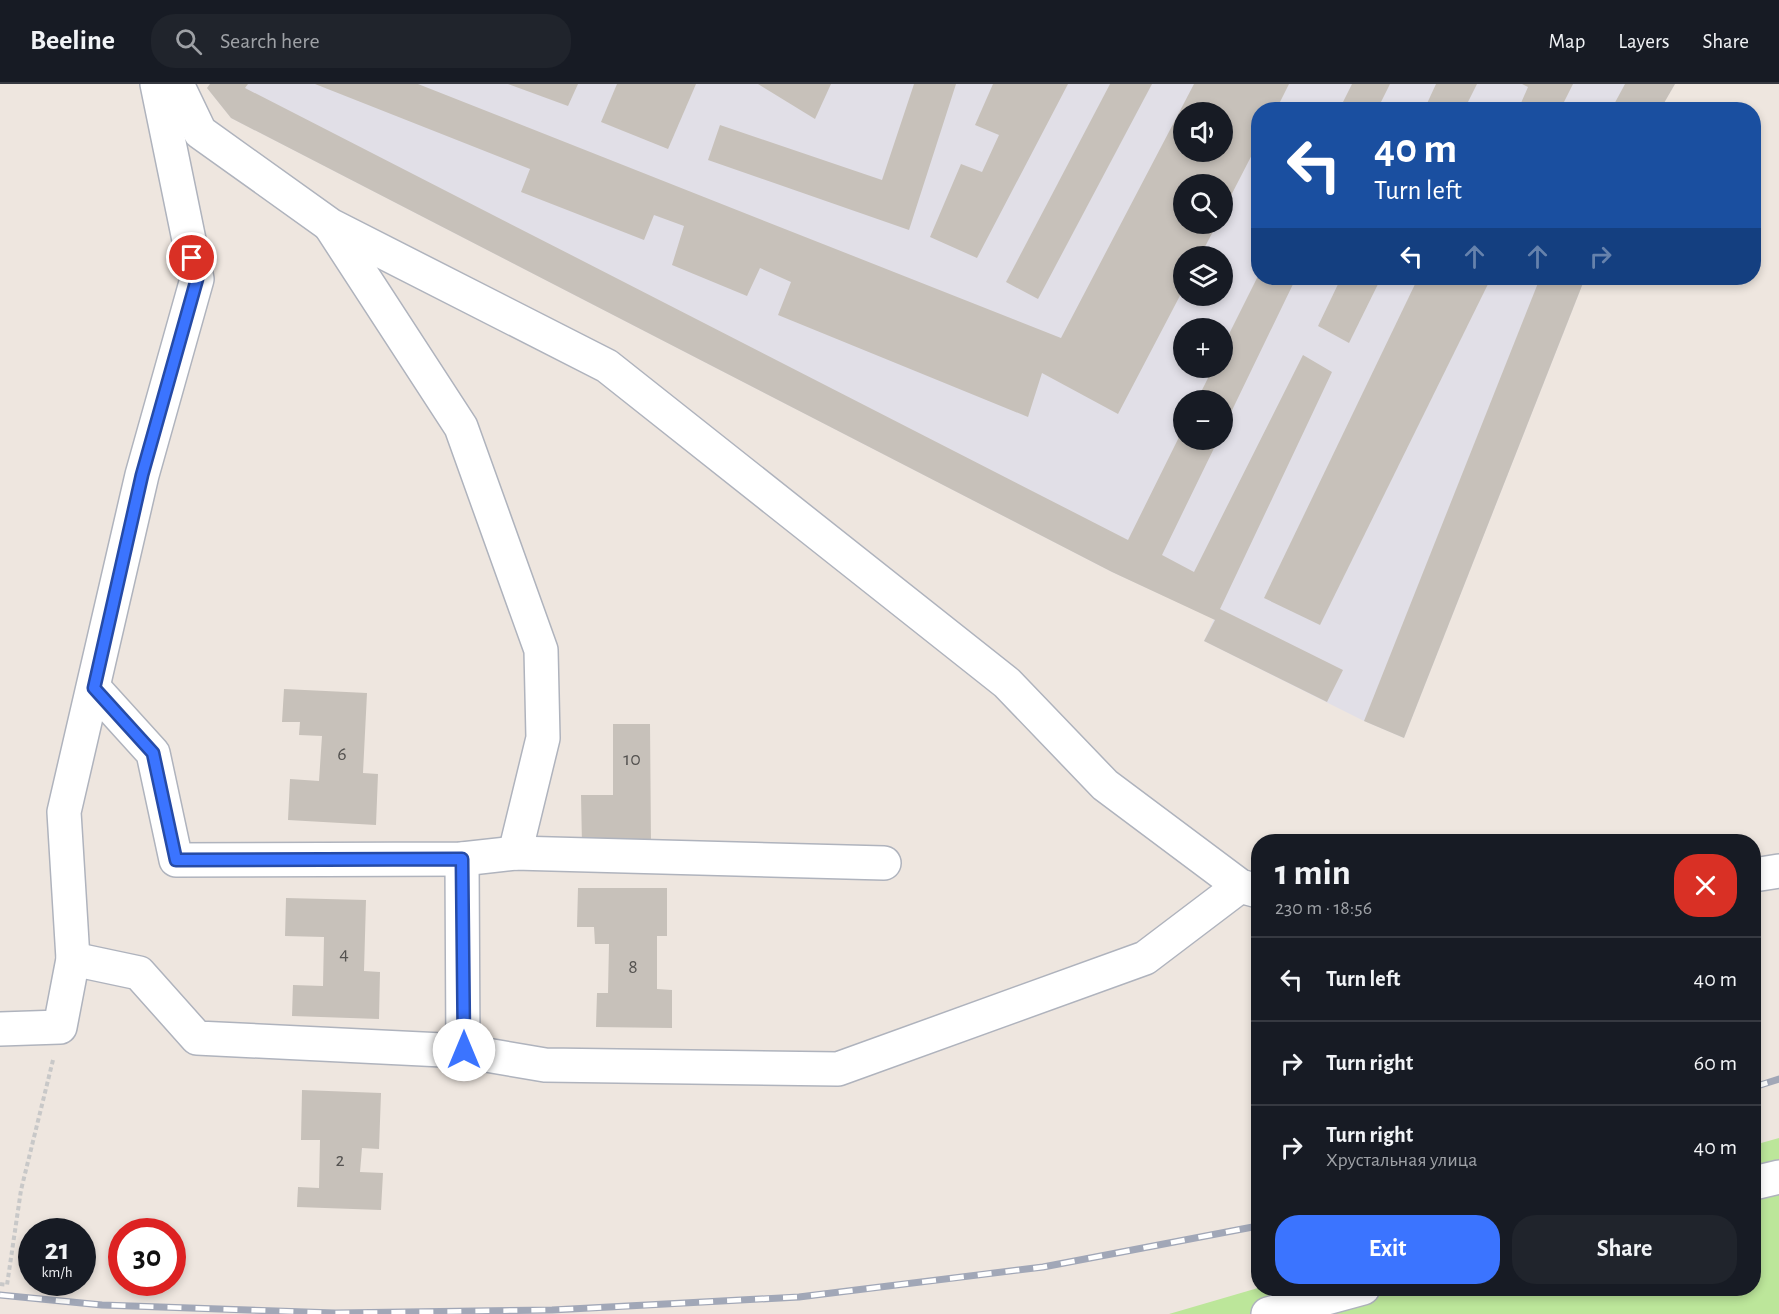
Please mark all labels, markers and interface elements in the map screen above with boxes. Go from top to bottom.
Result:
search box [151,14,571,68]
icon: search [172,25,205,58]
text: Beeline [30,27,115,55]
text: Search here [220,30,320,52]
text: Map [1549,31,1585,52]
text: Layers [1618,31,1669,52]
text: Share [1702,31,1749,52]
map controls [1173,102,1233,450]
button: sound [1173,102,1233,162]
icon: left [1275,126,1353,204]
text: 40 m [1374,128,1457,170]
button: search [1173,174,1233,234]
text: Turn left [1374,177,1462,204]
pin [166,232,217,283]
icon: left [1395,240,1428,273]
icon: ahead [1458,240,1491,273]
icon: ahead [1521,240,1554,273]
icon: right [1584,240,1617,273]
icon: arrive [175,241,208,274]
button: layers [1173,246,1233,306]
button: + [1173,318,1233,378]
button: − [1173,390,1233,450]
house number: 6 [337,744,347,764]
house number: 10 [623,749,641,769]
button: close [1674,854,1737,917]
text: 1 min [1275,855,1351,891]
text: 230 m · 18:56 [1275,898,1372,918]
house number: 4 [339,944,349,964]
house number: 8 [628,957,638,977]
icon: left [1275,963,1308,996]
text: Turn left [1326,968,1400,990]
text: 40 m [1694,968,1737,990]
position arrow [432,1018,496,1082]
icon: right [1275,1047,1308,1080]
text: Turn right [1326,1052,1413,1074]
text: 60 m [1694,1052,1737,1074]
text: Turn right [1326,1124,1413,1146]
icon: right [1275,1131,1308,1164]
text: 40 m [1694,1136,1737,1158]
house number: 2 [335,1150,345,1170]
text: Хрустальная улица [1326,1150,1478,1170]
button: Exit [1275,1215,1500,1284]
button: Share [1512,1215,1737,1284]
speed limit sign: 30 [108,1218,186,1296]
text: 21 [45,1235,69,1265]
text: km/h [42,1265,72,1280]

